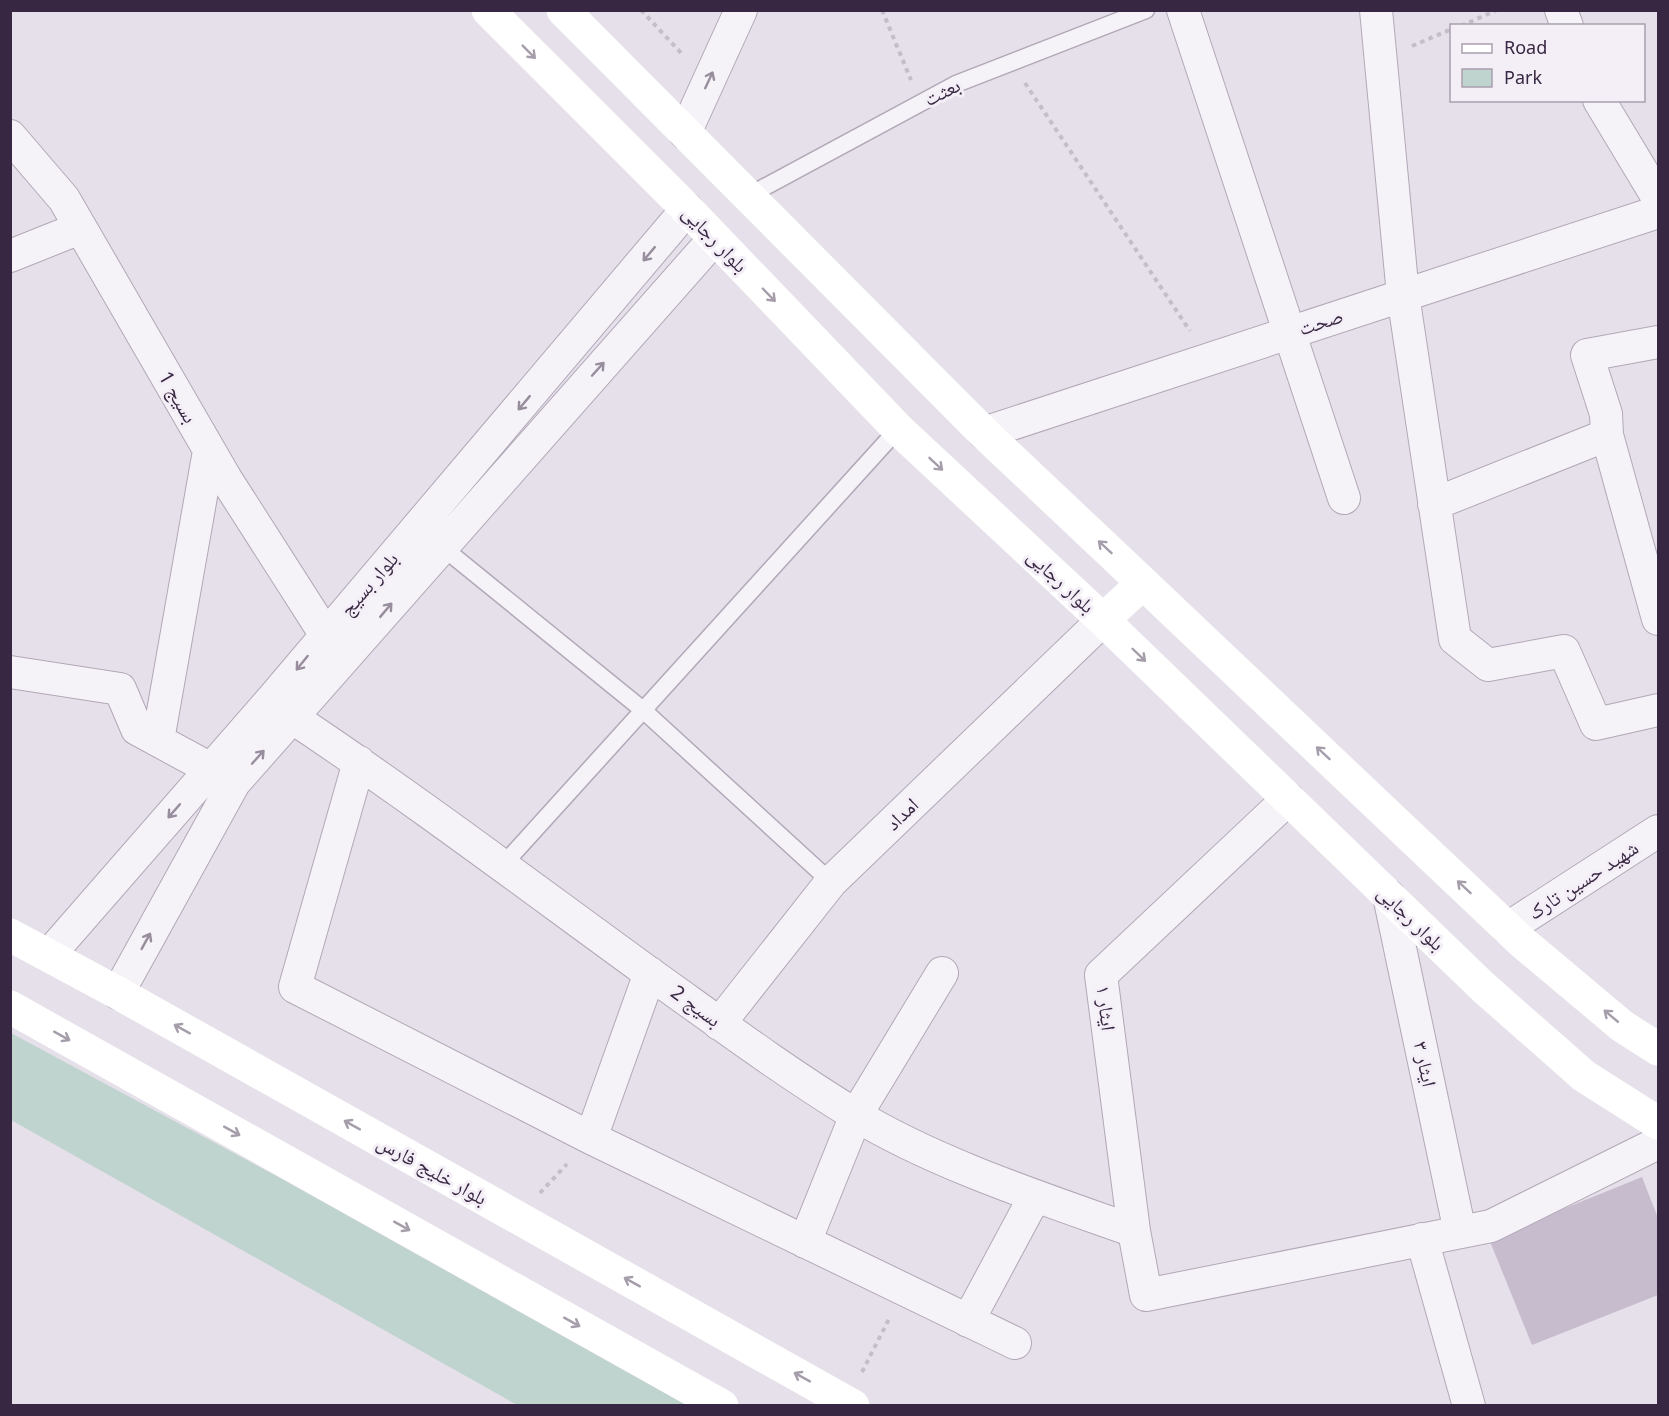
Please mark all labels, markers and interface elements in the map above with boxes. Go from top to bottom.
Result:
legend [1450,24,1645,102]
text: Road [1504,35,1547,59]
one-way arrow [522,44,537,59]
text: Park [1504,65,1542,89]
one-way arrow [704,71,716,89]
street label: بعثت [919,71,965,112]
street label: بلوار رجایی [677,199,754,278]
one-way arrow [642,246,656,261]
one-way arrow [762,288,776,303]
street label: صحت [1295,302,1347,341]
one-way arrow [591,362,605,377]
street label: بسیج 1 [153,366,204,428]
one-way arrow [517,395,530,411]
one-way arrow [928,457,943,471]
one-way arrow [1097,540,1112,554]
street label: بلوار رجایی [1022,542,1101,619]
street label: بلوار بسیج [333,546,404,621]
one-way arrow [379,603,393,618]
one-way arrow [1131,648,1146,662]
one-way arrow [295,655,308,671]
one-way arrow [1315,746,1330,760]
one-way arrow [251,750,265,765]
street label: امداد [879,791,924,836]
one-way arrow [167,803,181,818]
street label: شهید حسین تارک [1522,834,1643,925]
street label: بلوار رجایی [1372,879,1451,956]
one-way arrow [1457,880,1472,894]
one-way arrow [141,933,153,950]
street label: بسیج 2 [666,978,727,1033]
street label: ایثار ۱ [1090,984,1123,1032]
one-way arrow [1604,1009,1619,1023]
one-way arrow [174,1023,191,1035]
one-way arrow [52,1031,70,1042]
street label: ایثار ۳ [1408,1039,1443,1089]
one-way arrow [344,1119,361,1131]
one-way arrow [223,1125,240,1137]
street label: بلوار خلیج فارس [372,1128,492,1211]
one-way arrow [393,1221,410,1233]
one-way arrow [624,1276,641,1288]
one-way arrow [563,1316,580,1328]
one-way arrow [794,1371,811,1383]

